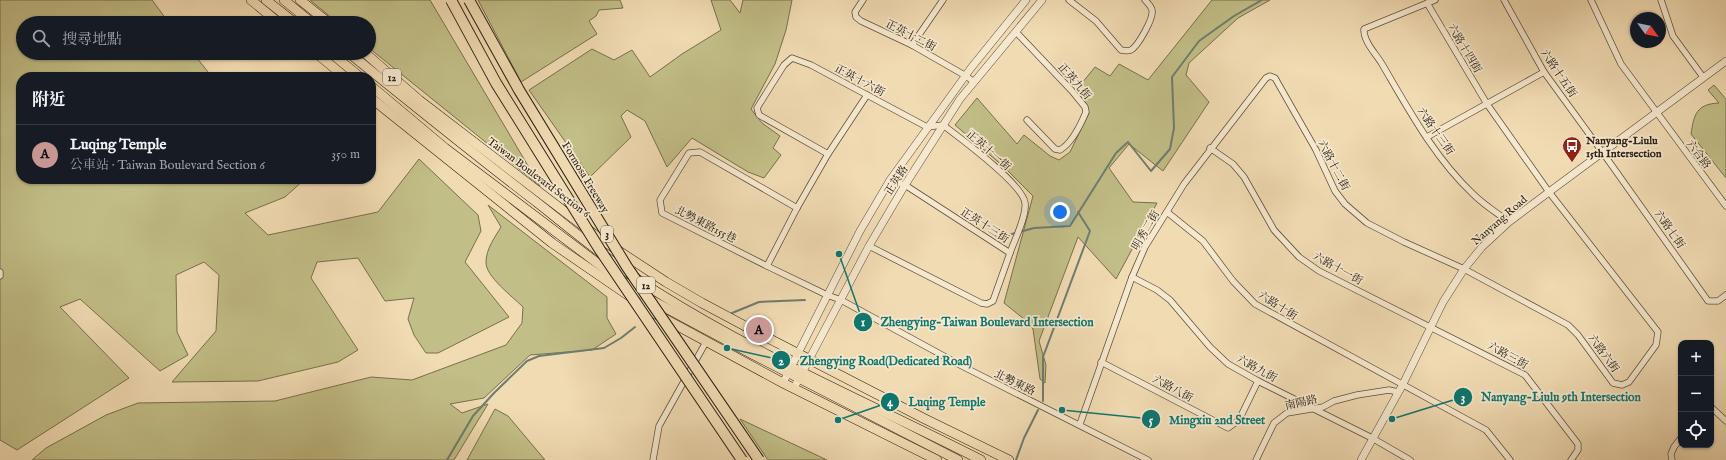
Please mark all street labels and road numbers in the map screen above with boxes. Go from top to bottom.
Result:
street label: 正英十二街 [883,17,938,55]
street label: 六路十四街 [1444,21,1484,76]
street label: 六路十五街 [1537,47,1579,100]
street label: 正英九街 [1055,60,1094,103]
street label: 正英十六街 [832,62,887,100]
road number: 12 [383,69,401,85]
street label: 六路十三街 [1414,105,1457,158]
street label: 正英十一街 [963,127,1014,174]
street label: Taiwan Boulevard Section 6 [484,135,593,221]
street label: 六合路 [1683,137,1714,172]
street label: 六路十二街 [1314,138,1352,193]
street label: Formosa Freeway [558,139,612,216]
street label: 正英路 [882,163,912,198]
street label: Nanyang Road [1469,193,1530,249]
street label: 北勢東路155巷 [672,203,739,246]
street label: 正英十三街 [958,205,1011,247]
street label: 明秀二街 [1129,208,1163,253]
street label: 六路七街 [1651,208,1688,252]
road number: 3 [601,226,613,242]
street label: 六路十一街 [1310,249,1365,288]
road number: 12 [637,277,655,293]
street label: 六路十街 [1255,288,1300,323]
street label: 六路六街 [1585,332,1622,376]
street label: 六路三街 [1485,339,1530,373]
street label: 六路九街 [1234,352,1279,386]
street label: 北勢東路 [992,367,1037,399]
street label: 六路八街 [1150,372,1195,405]
street label: 南陽路 [1284,392,1319,414]

